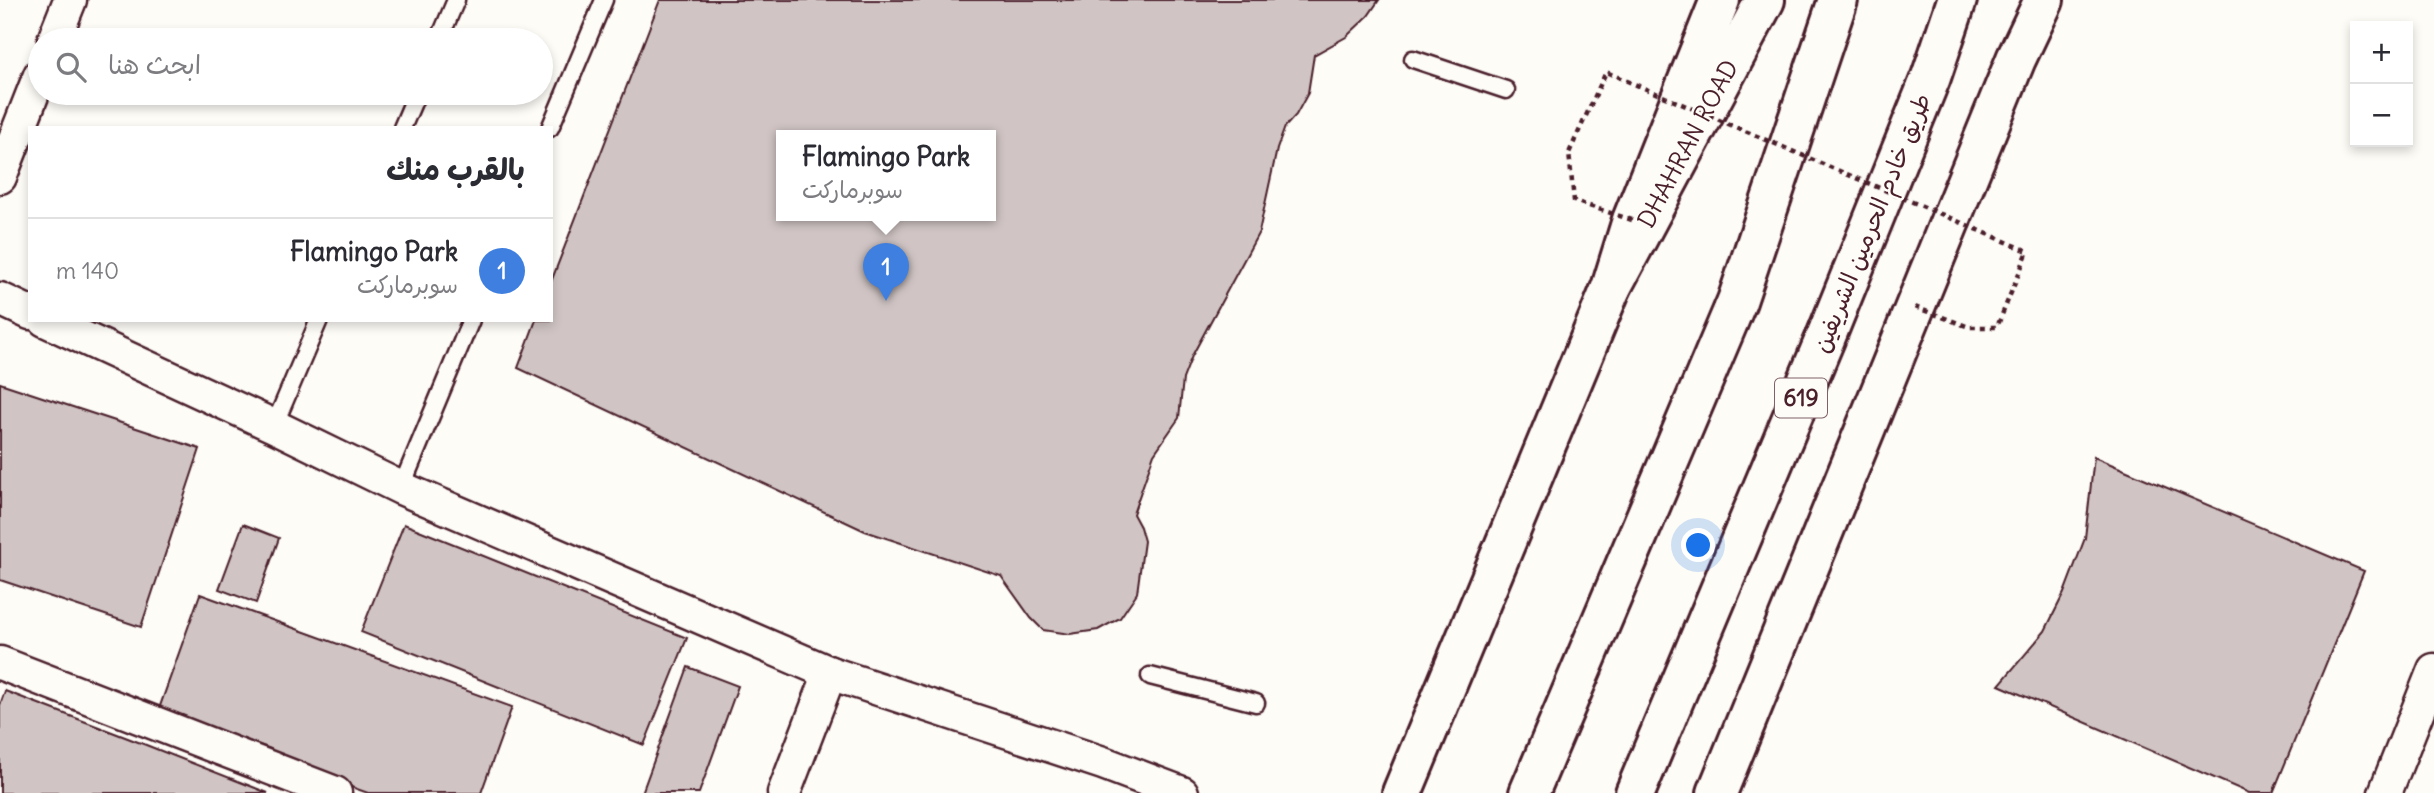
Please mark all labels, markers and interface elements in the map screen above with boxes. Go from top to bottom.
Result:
map controls [2350,21,2413,147]
button: + [2350,21,2413,84]
search box [28,28,553,105]
icon: search [52,48,90,86]
text: ابحث هنا [108,48,201,81]
street label: DHAHRAN ROAD [1630,54,1744,233]
button: − [2350,84,2413,147]
street label: طريق خادم الحرمين الشريفين [1805,89,1941,358]
popup [776,130,996,221]
text: Flamingo Park [802,140,970,173]
text: بالقرب منك [386,150,525,188]
text: سوبرماركت [802,175,903,204]
text: Flamingo Park [290,235,458,268]
pin: 1 [863,243,909,301]
text: 140 m [56,256,119,285]
text: 1 [497,256,507,285]
text: سوبرماركت [357,270,458,299]
road number: 619 [1775,378,1827,418]
your location [1681,528,1715,562]

